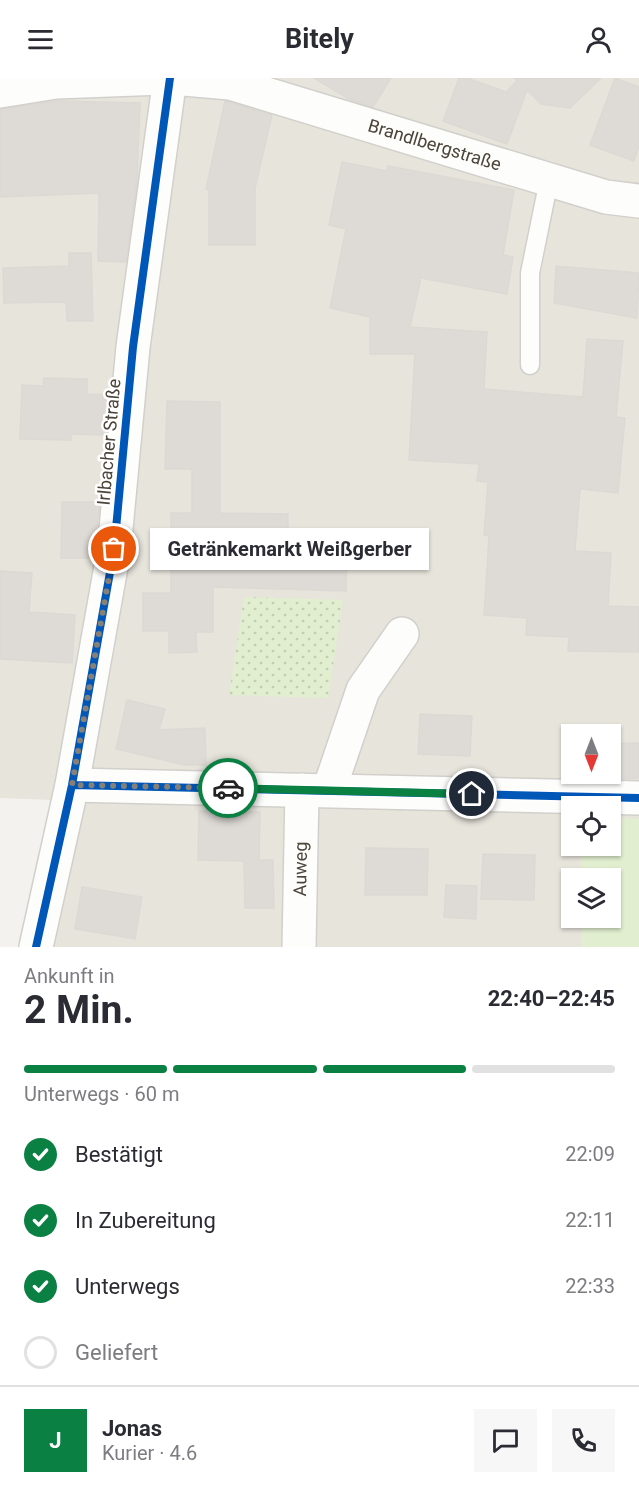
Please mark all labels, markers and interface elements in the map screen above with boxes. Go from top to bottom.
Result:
icon: menu [24,23,57,56]
text: Bitely [285,23,354,55]
icon: person [582,23,615,56]
street label: Brandlbergstraße [366,114,504,175]
street label: Irlbacher Straße [93,378,125,506]
pin [88,523,139,574]
callout: Getränkemarkt Weißgerber [150,528,429,570]
icon: bag [97,532,130,565]
text: Getränkemarkt Weißgerber [167,537,412,561]
north arrow [561,724,621,784]
map controls [561,724,621,928]
courier [198,758,258,818]
pin [446,768,497,819]
icon: car [212,772,245,805]
icon: home [455,777,488,810]
button: locate [561,796,621,856]
street label: Auweg [289,841,311,897]
button: layers [561,868,621,928]
text: Ankunft in [24,964,115,988]
text: 22:40–22:45 [488,986,615,1011]
text: 2 Min. [24,987,134,1033]
text: Unterwegs · 60 m [24,1082,179,1106]
icon: check [24,1138,57,1171]
text: Bestätigt [75,1142,163,1167]
text: 22:09 [565,1142,615,1166]
icon: check [24,1204,57,1237]
text: In Zubereitung [75,1208,216,1233]
text: 22:11 [565,1208,615,1232]
icon: check [24,1270,57,1303]
text: Unterwegs [75,1274,180,1299]
text: 22:33 [565,1274,615,1298]
text: Geliefert [75,1340,158,1365]
button: chat [474,1409,537,1472]
button: phone [552,1409,615,1472]
text: Jonas [102,1416,162,1441]
text: J [49,1428,62,1453]
text: Kurier · 4.6 [102,1441,197,1465]

